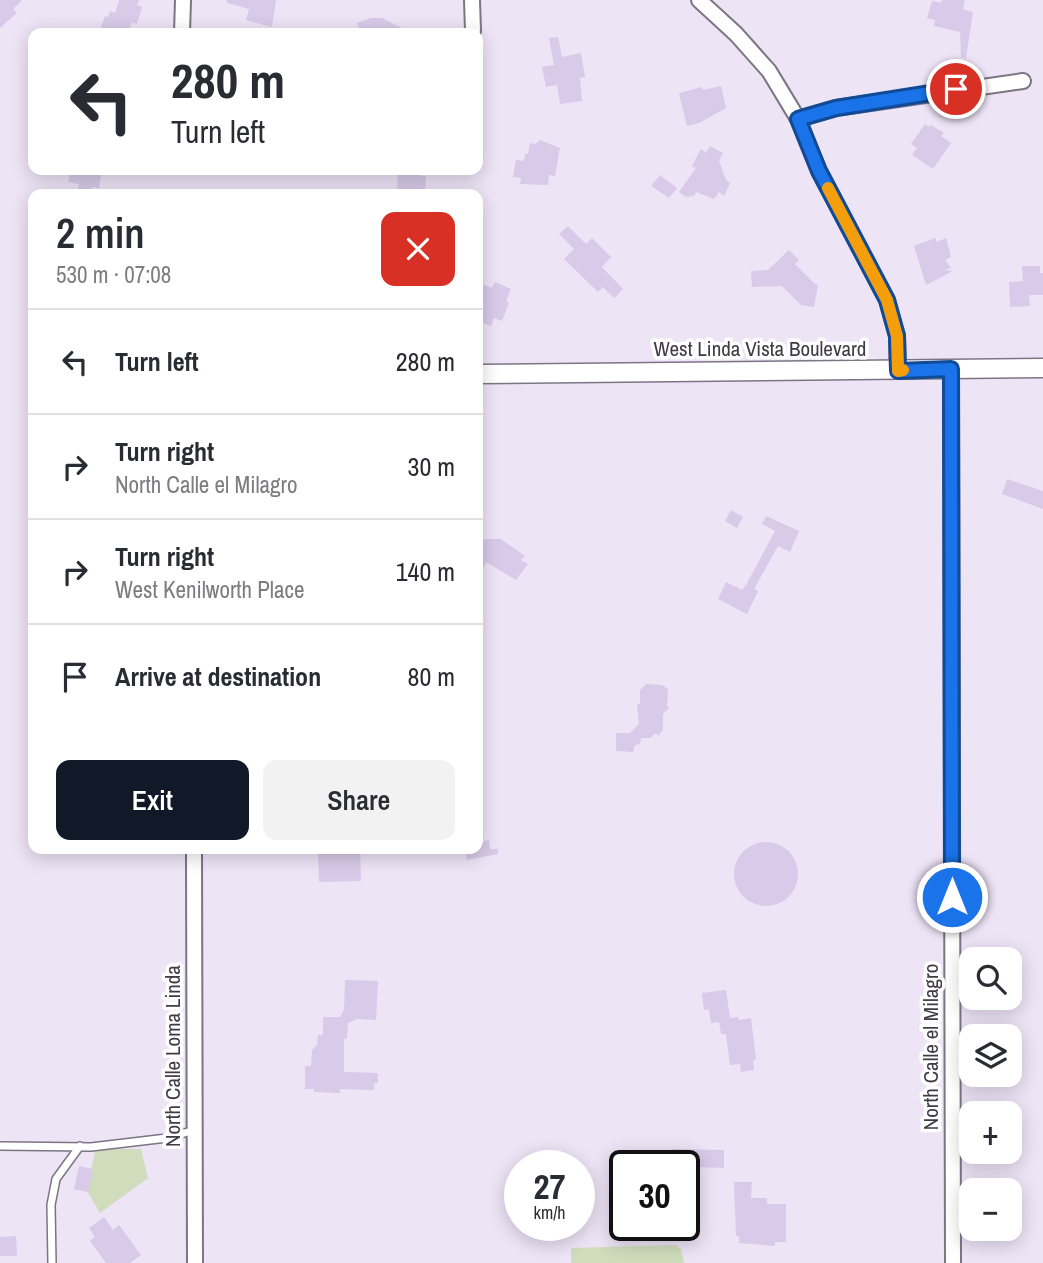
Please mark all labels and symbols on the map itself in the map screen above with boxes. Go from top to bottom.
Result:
pin [926,59,986,119]
street label: West Linda Vista Boulevard [654,334,866,363]
position arrow [915,860,989,934]
street label: North Calle el Milagro [916,964,945,1130]
street label: North Calle Loma Linda [158,965,187,1147]
speed limit sign: 30 [609,1150,700,1241]

